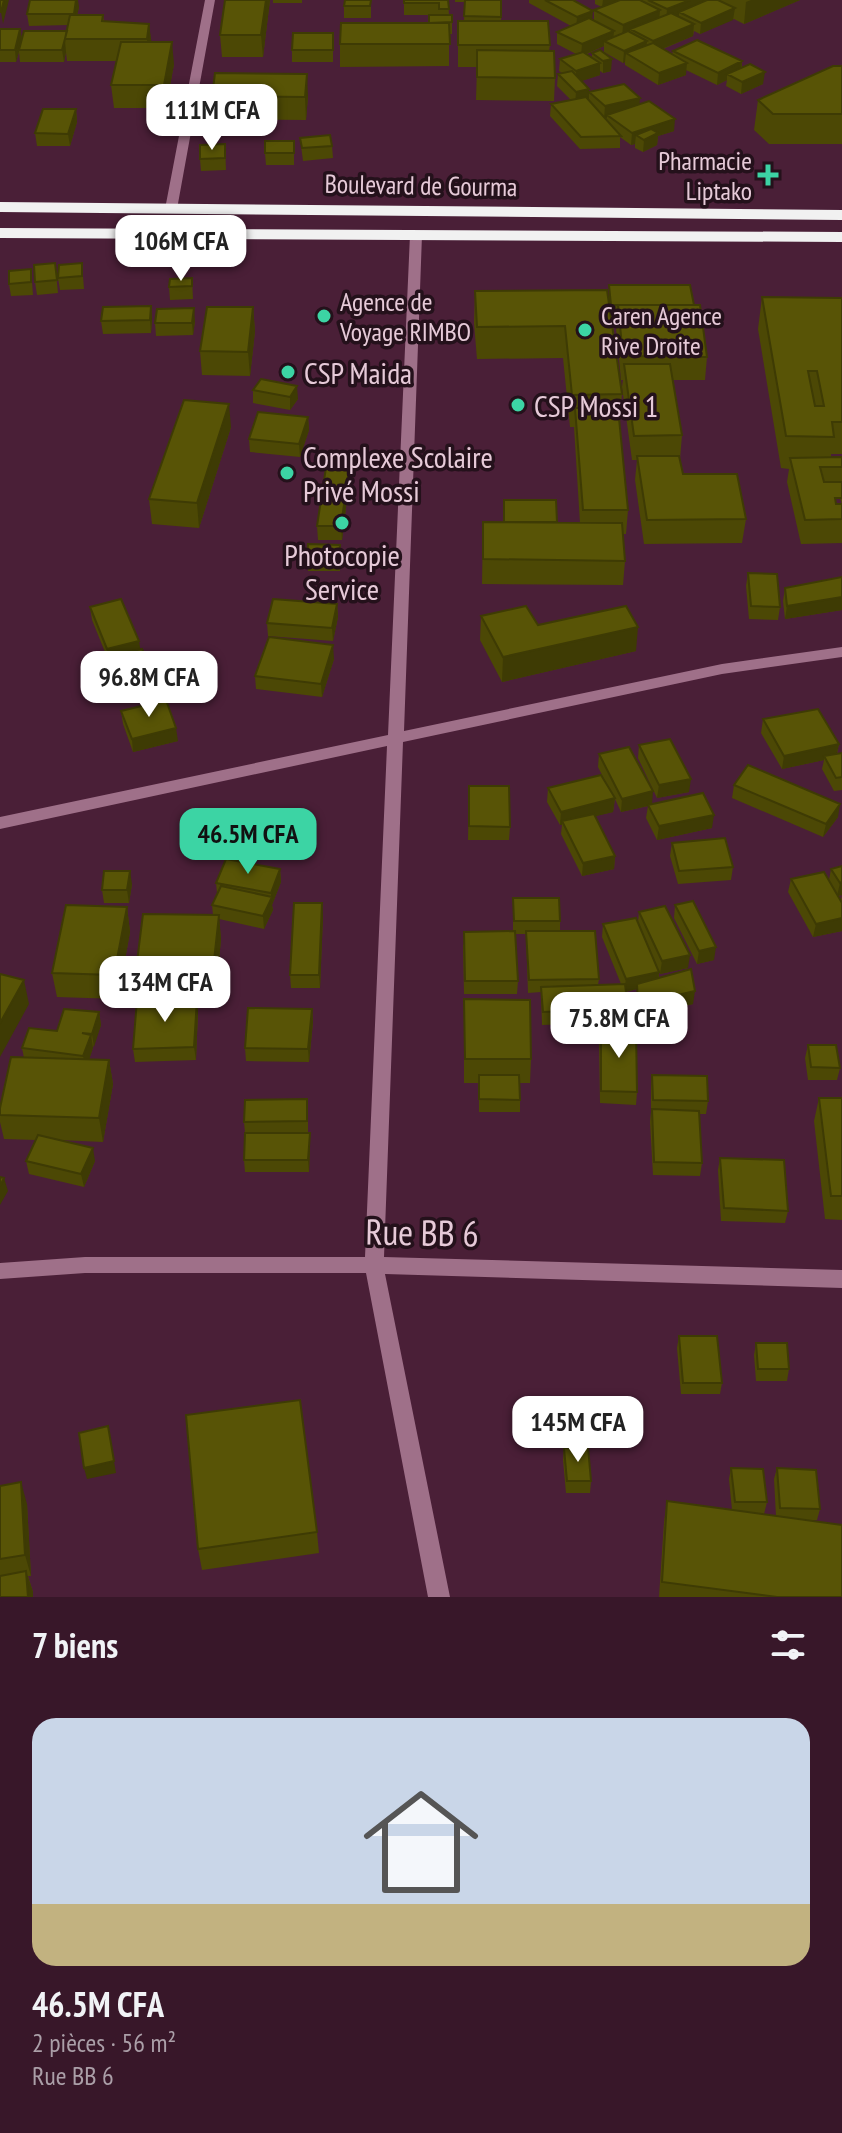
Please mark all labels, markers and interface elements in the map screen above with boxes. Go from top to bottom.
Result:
pin: 111M CFA [129,84,295,152]
text: 111M CFA [164,93,260,126]
place label: Pharmacie Liptako [658,144,752,207]
marker: Pharmacie Liptako [759,166,777,184]
street label: Boulevard de Gourma [324,167,518,203]
pin: 106M CFA [98,215,264,283]
text: 106M CFA [133,224,229,257]
place label: Agence de Voyage RIMBO [339,285,471,348]
place label: Caren Agence Rive Droite [601,299,722,362]
marker: Agence de Voyage RIMBO [315,307,333,325]
marker: Caren Agence Rive Droite [576,321,594,339]
place label: CSP Maida [304,353,412,392]
marker: CSP Maida [279,363,297,381]
place label: CSP Mossi 1 [534,386,658,425]
marker: CSP Mossi 1 [509,396,527,414]
place label: Complexe Scolaire Privé Mossi [303,437,493,510]
marker: Complexe Scolaire Privé Mossi [278,464,296,482]
marker: Photocopie Service [333,514,351,532]
place label: Photocopie Service [284,535,400,608]
pin: 96.8M CFA [57,651,241,719]
text: 96.8M CFA [99,660,199,693]
pin: 46.5M CFA [156,808,340,876]
text: 46.5M CFA [198,817,298,850]
pin: 134M CFA [82,956,248,1024]
text: 134M CFA [117,965,213,998]
pin: 75.8M CFA [527,992,711,1060]
text: 75.8M CFA [569,1001,669,1034]
street label: Rue BB 6 [365,1208,479,1256]
pin: 145M CFA [495,1396,661,1464]
text: 145M CFA [530,1405,626,1438]
text: 7 biens [32,1623,118,1667]
icon: filters [766,1623,810,1667]
icon: home [349,1770,493,1914]
text: 46.5M CFA [32,1982,164,2026]
text: 2 pièces · 56 m² [32,2026,176,2059]
text: Rue BB 6 [32,2059,114,2092]

